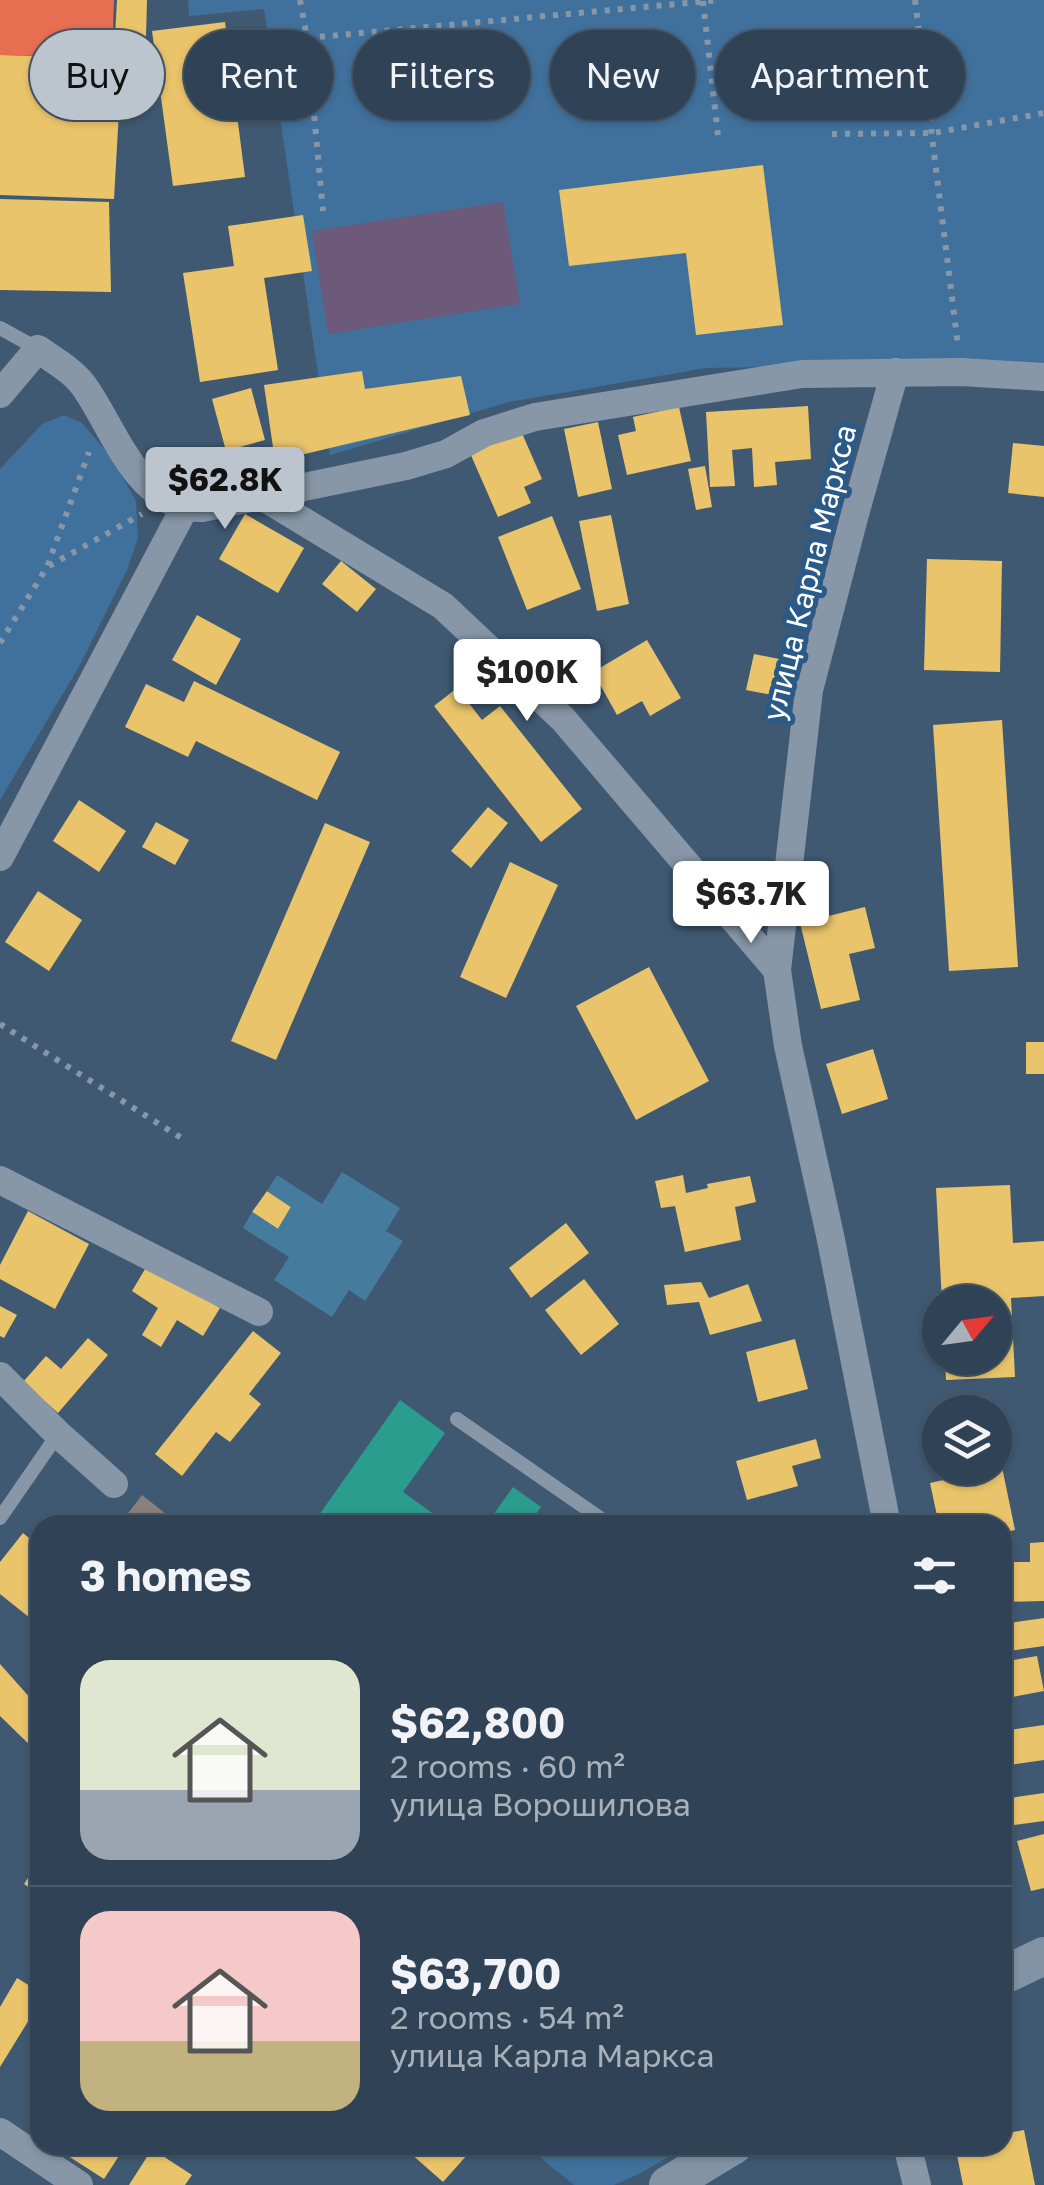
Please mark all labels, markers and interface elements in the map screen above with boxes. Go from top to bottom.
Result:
chip: Buy [30,30,164,120]
chip: Rent [184,30,333,120]
chip: Filters [353,30,530,120]
chip: New [550,30,695,120]
chip: Apartment [715,30,965,120]
street label: улица Карла Маркса [755,421,863,725]
pin: $62.8K [144,447,306,532]
text: $62.8K [167,460,283,498]
pin: $100K [457,639,597,724]
text: $100K [476,652,578,690]
pin: $63.7K [670,861,832,946]
text: $63.7K [695,874,807,912]
north arrow [922,1285,1012,1375]
map controls [922,1285,1012,1485]
button: layers [922,1395,1012,1485]
icon: filters [907,1548,962,1603]
text: 3 homes [80,1550,252,1600]
text: $62,800 [390,1697,565,1747]
icon: home [160,1700,280,1820]
text: 2 rooms · 60 m² [390,1747,625,1785]
text: улица Ворошилова [390,1785,691,1823]
text: $63,700 [390,1948,561,1998]
icon: home [160,1951,280,2071]
text: 2 rooms · 54 m² [390,1998,624,2036]
text: улица Карла Маркса [390,2036,715,2074]

